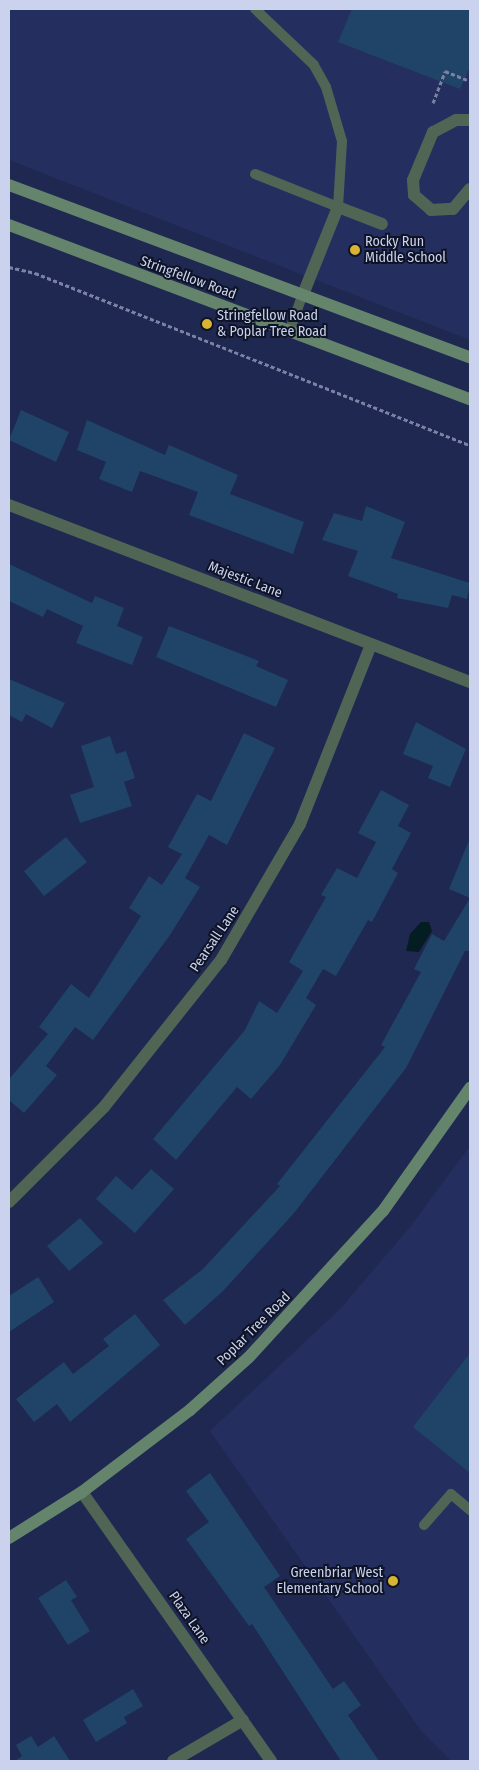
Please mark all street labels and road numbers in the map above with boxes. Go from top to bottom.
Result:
street label: Stringfellow Road [138,253,238,303]
street label: Majestic Lane [206,558,284,602]
street label: Pearsall Lane [187,903,243,975]
street label: Poplar Tree Road [214,1289,294,1369]
street label: Plaza Lane [165,1588,213,1648]

